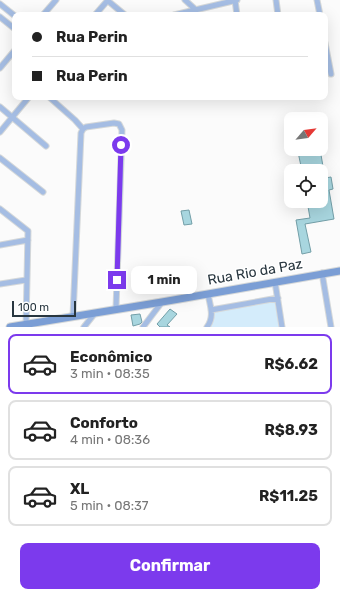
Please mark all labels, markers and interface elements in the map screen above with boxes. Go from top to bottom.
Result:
text: Rua Perin [56,28,128,46]
text: Rua Perin [56,67,128,85]
north arrow [284,112,328,156]
map controls [284,112,328,208]
route start [112,136,130,154]
button: locate [284,164,328,208]
street label: Rua Rio da Paz [206,255,304,289]
callout: 1 min [131,266,197,294]
route end [108,271,126,289]
text: 1 min [147,272,181,287]
scale bar [12,299,76,318]
text: 100 m [18,301,49,314]
icon: car [22,346,58,382]
text: Econômico [70,348,152,366]
text: R$6.62 [264,355,318,373]
text: 3 min · 08:35 [70,366,150,381]
icon: car [22,412,58,448]
text: Conforto [70,414,138,432]
text: R$8.93 [264,421,318,439]
text: 4 min · 08:36 [70,432,150,447]
icon: car [22,478,58,514]
text: XL [70,480,89,498]
text: R$11.25 [259,487,318,505]
text: 5 min · 08:37 [70,498,148,513]
button: Confirmar [20,543,320,589]

